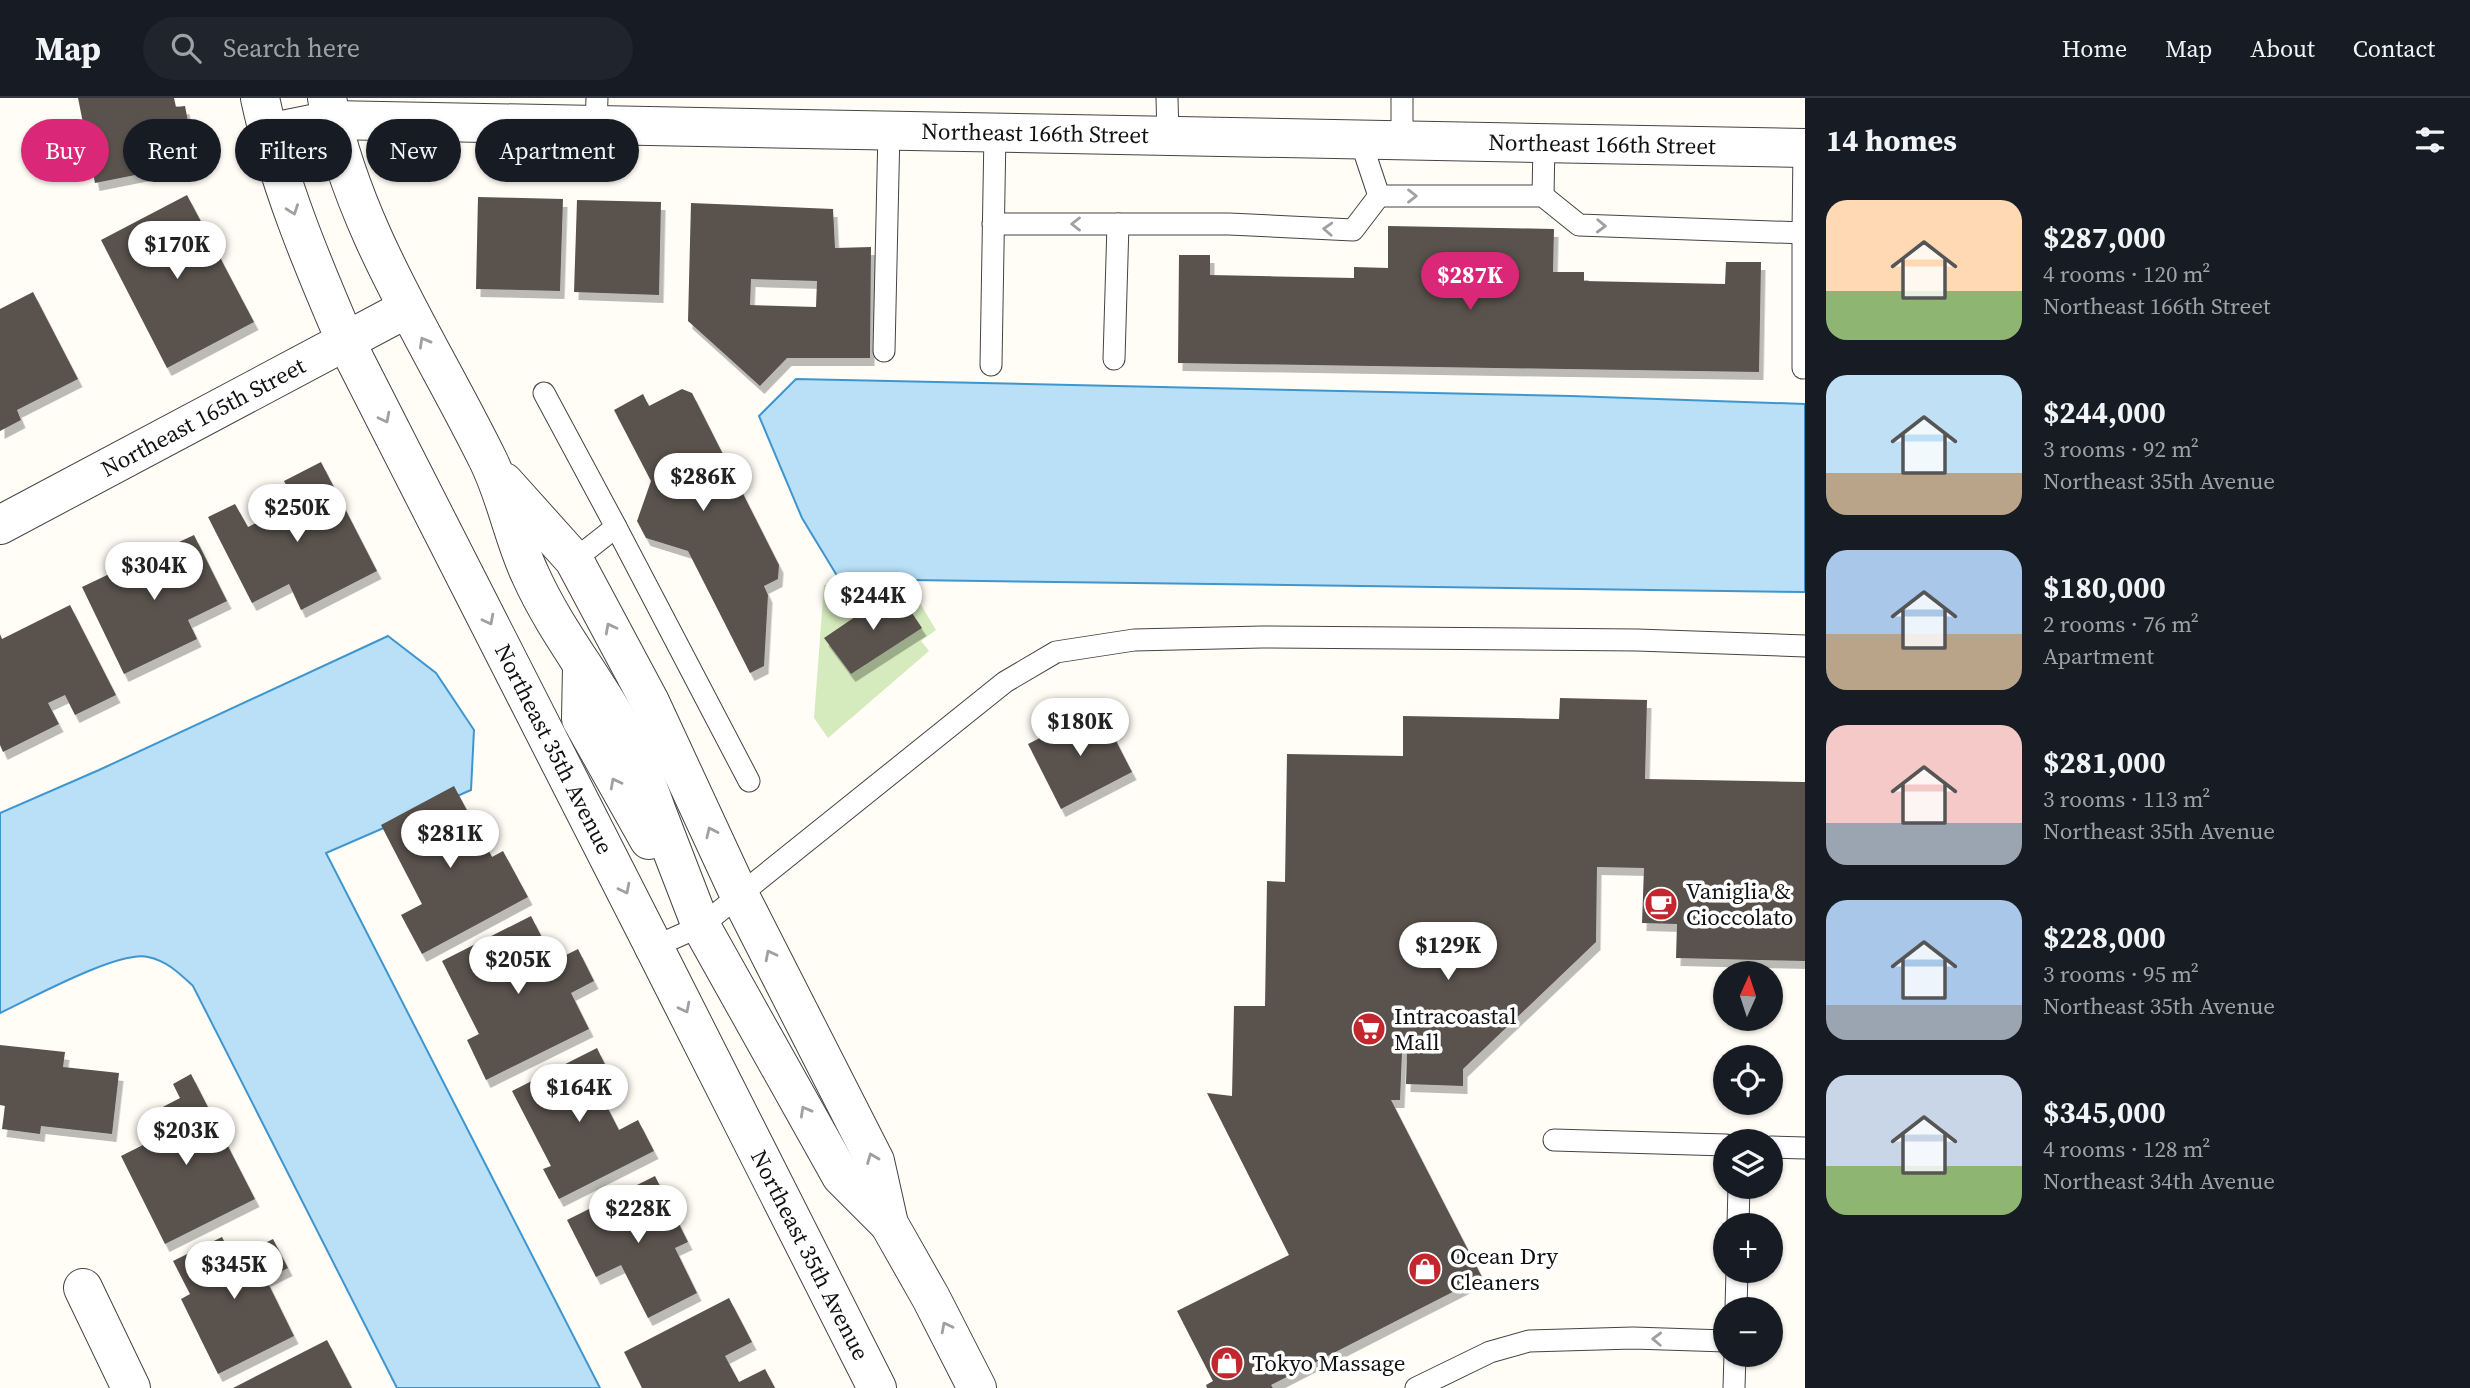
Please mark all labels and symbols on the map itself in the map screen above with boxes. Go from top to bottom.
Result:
street label: Northeast 166th Street [921,115,1149,151]
street label: Northeast 166th Street [1488,126,1716,162]
one-way arrow [1407,188,1418,204]
one-way arrow [285,204,299,216]
one-way arrow [1070,216,1081,232]
one-way arrow [1596,218,1607,234]
pin: $170K [128,222,226,281]
one-way arrow [1322,222,1333,237]
pin: $287K [1421,252,1519,312]
one-way arrow [419,337,433,349]
street label: Northeast 165th Street [95,349,311,484]
one-way arrow [377,411,390,423]
pin: $286K [654,454,752,513]
pin: $250K [248,484,346,544]
pin: $304K [105,542,203,602]
pin: $244K [824,573,922,632]
one-way arrow [480,613,494,626]
one-way arrow [605,623,618,635]
street label: Northeast 35th Avenue [487,638,621,860]
pin: $180K [1031,698,1129,758]
one-way arrow [610,778,624,790]
pin: $281K [401,810,499,870]
one-way arrow [705,827,719,839]
place label: Vaniglia & Cioccolato [1686,875,1793,933]
one-way arrow [616,882,630,894]
cafe icon: Vaniglia & Cioccolato [1642,885,1680,923]
pin: $129K [1399,922,1497,982]
pin: $205K [469,936,567,996]
one-way arrow [764,950,778,962]
north arrow [1713,961,1783,1031]
place label: Intracoastal Mall [1394,1000,1517,1058]
one-way arrow [677,1001,691,1013]
supermarket icon: Intracoastal Mall [1350,1010,1388,1048]
pin: $164K [530,1065,628,1124]
one-way arrow [800,1106,813,1118]
pin: $203K [137,1108,235,1167]
street label: Northeast 35th Avenue [743,1144,877,1366]
one-way arrow [866,1152,880,1165]
pin: $228K [589,1186,687,1245]
place label: Ocean Dry Cleaners [1450,1240,1558,1298]
pin: $345K [185,1242,283,1301]
shop icon: Ocean Dry Cleaners [1406,1250,1444,1288]
one-way arrow [940,1322,954,1334]
one-way arrow [1652,1331,1662,1347]
shop icon: Tokyo Massage [1208,1344,1246,1382]
place label: Tokyo Massage [1252,1347,1405,1379]

